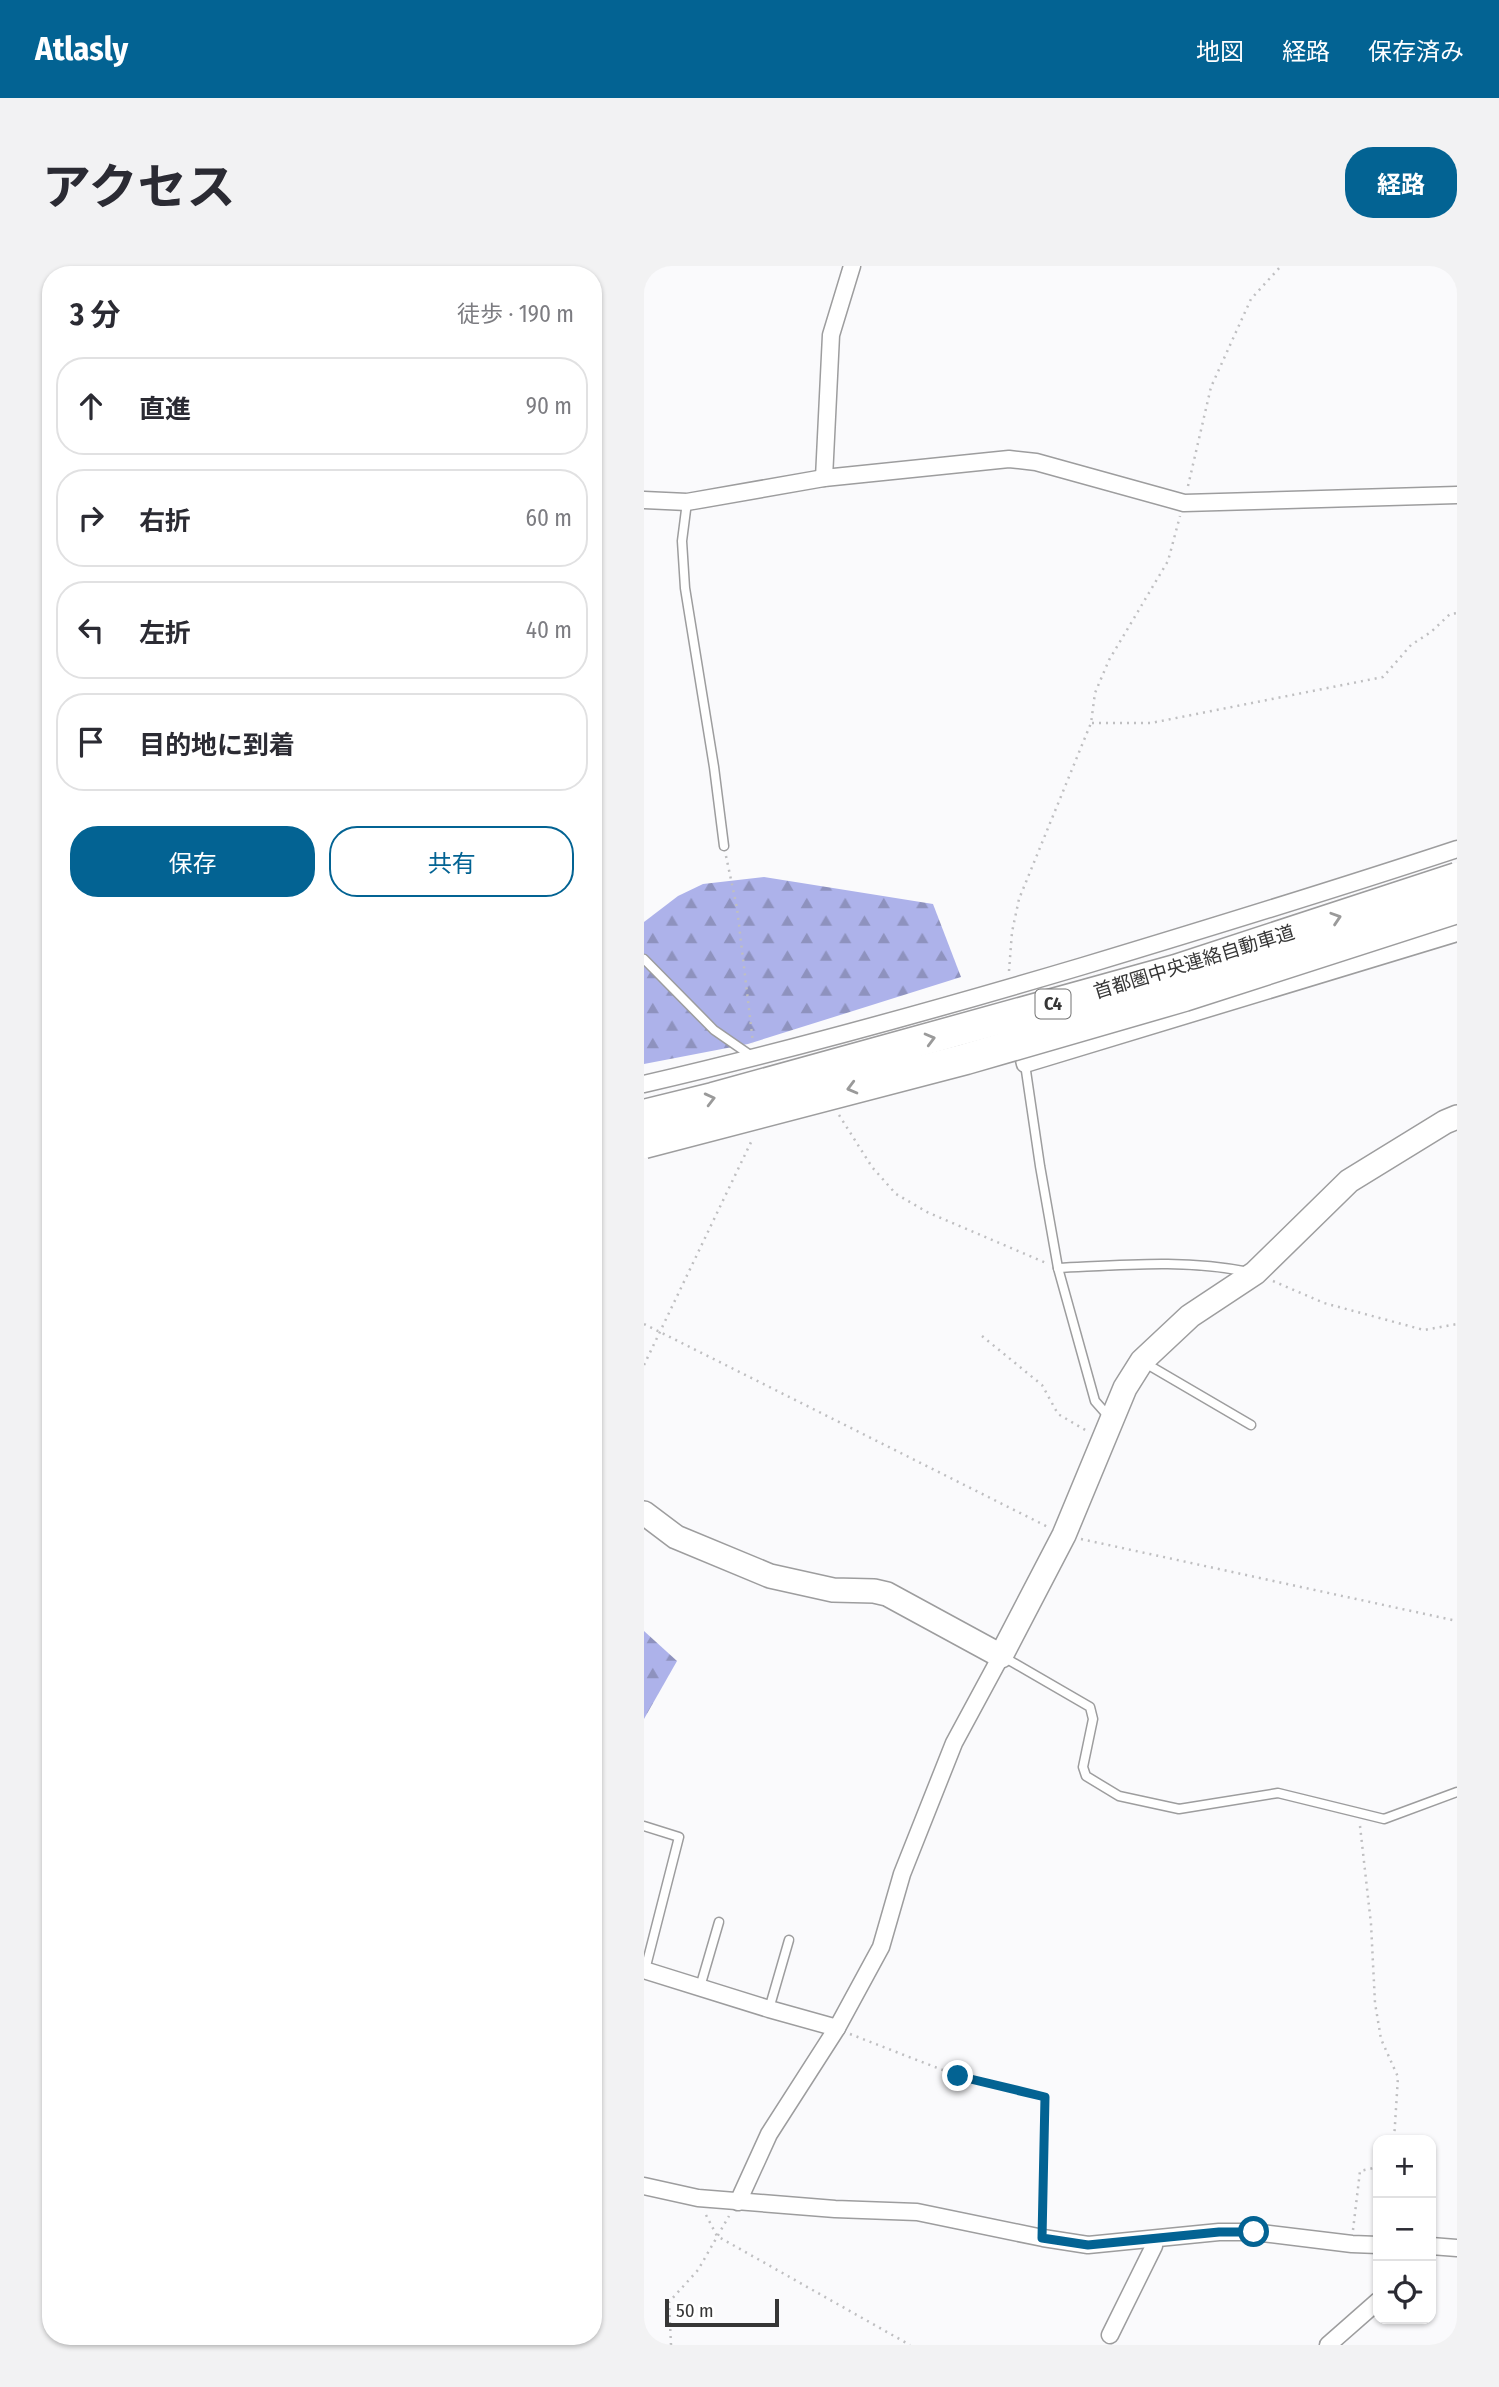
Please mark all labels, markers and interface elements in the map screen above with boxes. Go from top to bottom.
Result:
text: Atlasly [35,29,128,69]
text: 地図 [1196,38,1244,66]
text: 経路 [1282,38,1330,66]
text: 保存済み [1368,38,1464,66]
button: 経路 [1345,147,1457,218]
text: アクセス [42,158,236,217]
text: 3 分 [70,297,120,333]
text: 徒歩 · 190 m [457,300,574,328]
icon: ahead [72,387,110,425]
text: 90 m [526,392,572,420]
text: 直進 [139,394,191,425]
icon: right [72,499,110,537]
text: 60 m [526,504,572,532]
text: 右折 [139,506,191,537]
icon: left [72,611,110,649]
text: 40 m [526,616,572,644]
text: 左折 [139,618,191,649]
icon: arrive [72,723,110,761]
text: 目的地に到着 [139,730,295,761]
button: 保存 [70,826,315,897]
button: 共有 [329,826,574,897]
one-way arrow [1329,912,1341,927]
street label: 首都圏中央連絡自動車道 [1091,920,1297,1004]
road number: C4 [1036,990,1070,1018]
one-way arrow [924,1033,936,1047]
one-way arrow [846,1080,858,1094]
one-way arrow [704,1093,716,1107]
route end [942,2060,973,2091]
map controls [1373,2135,1436,2324]
button: + [1373,2135,1436,2198]
button: − [1373,2198,1436,2261]
route start [1238,2216,1269,2247]
button: locate [1373,2261,1436,2324]
scale bar [665,2296,779,2328]
text: 50 m [676,2299,714,2322]

